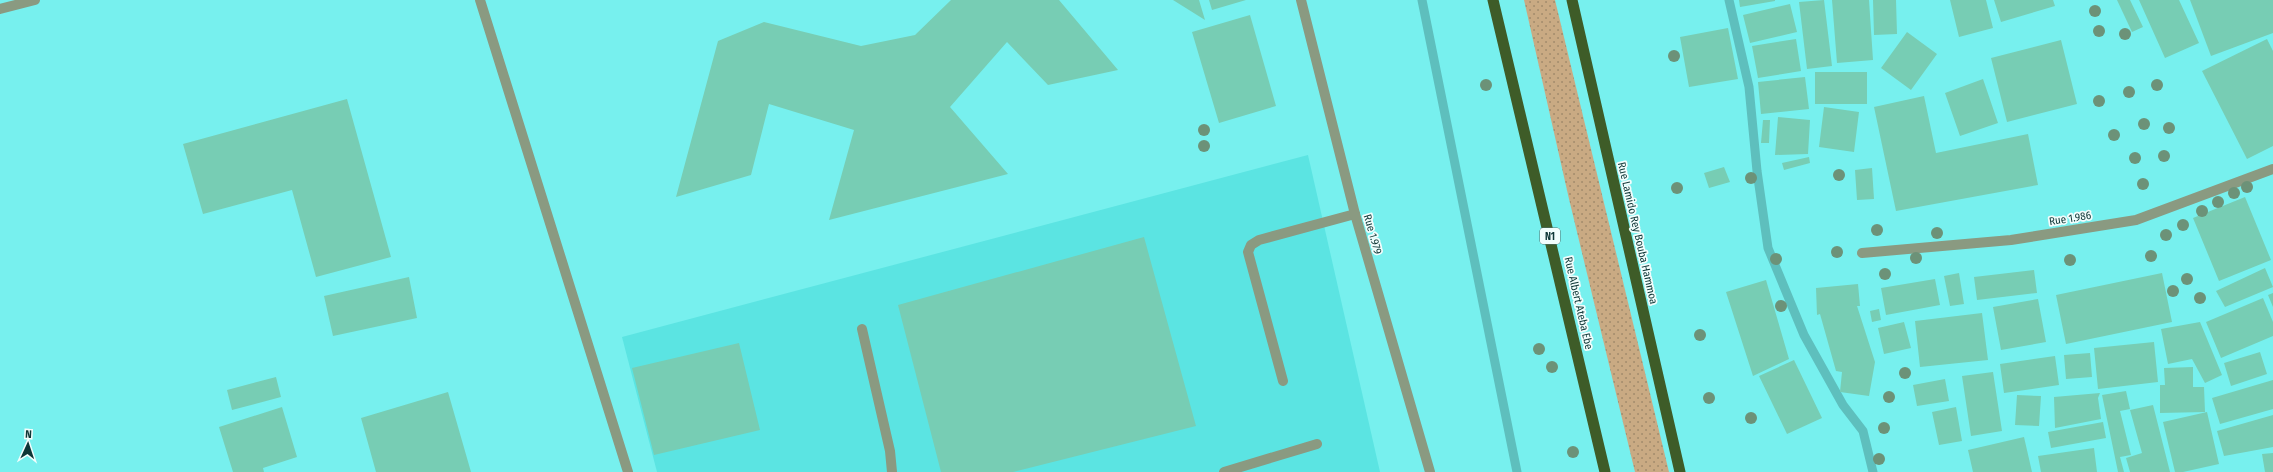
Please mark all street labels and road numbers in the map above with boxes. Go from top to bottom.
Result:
street label: Rue Lamido Rey Bouba Hammoa [1615,161,1660,305]
street label: Rue 1.986 [2048,209,2093,228]
street label: Rue 1.979 [1361,213,1384,256]
road number: N1 [1540,228,1560,244]
street label: Rue Albert Ateba Ebe [1562,256,1595,351]

